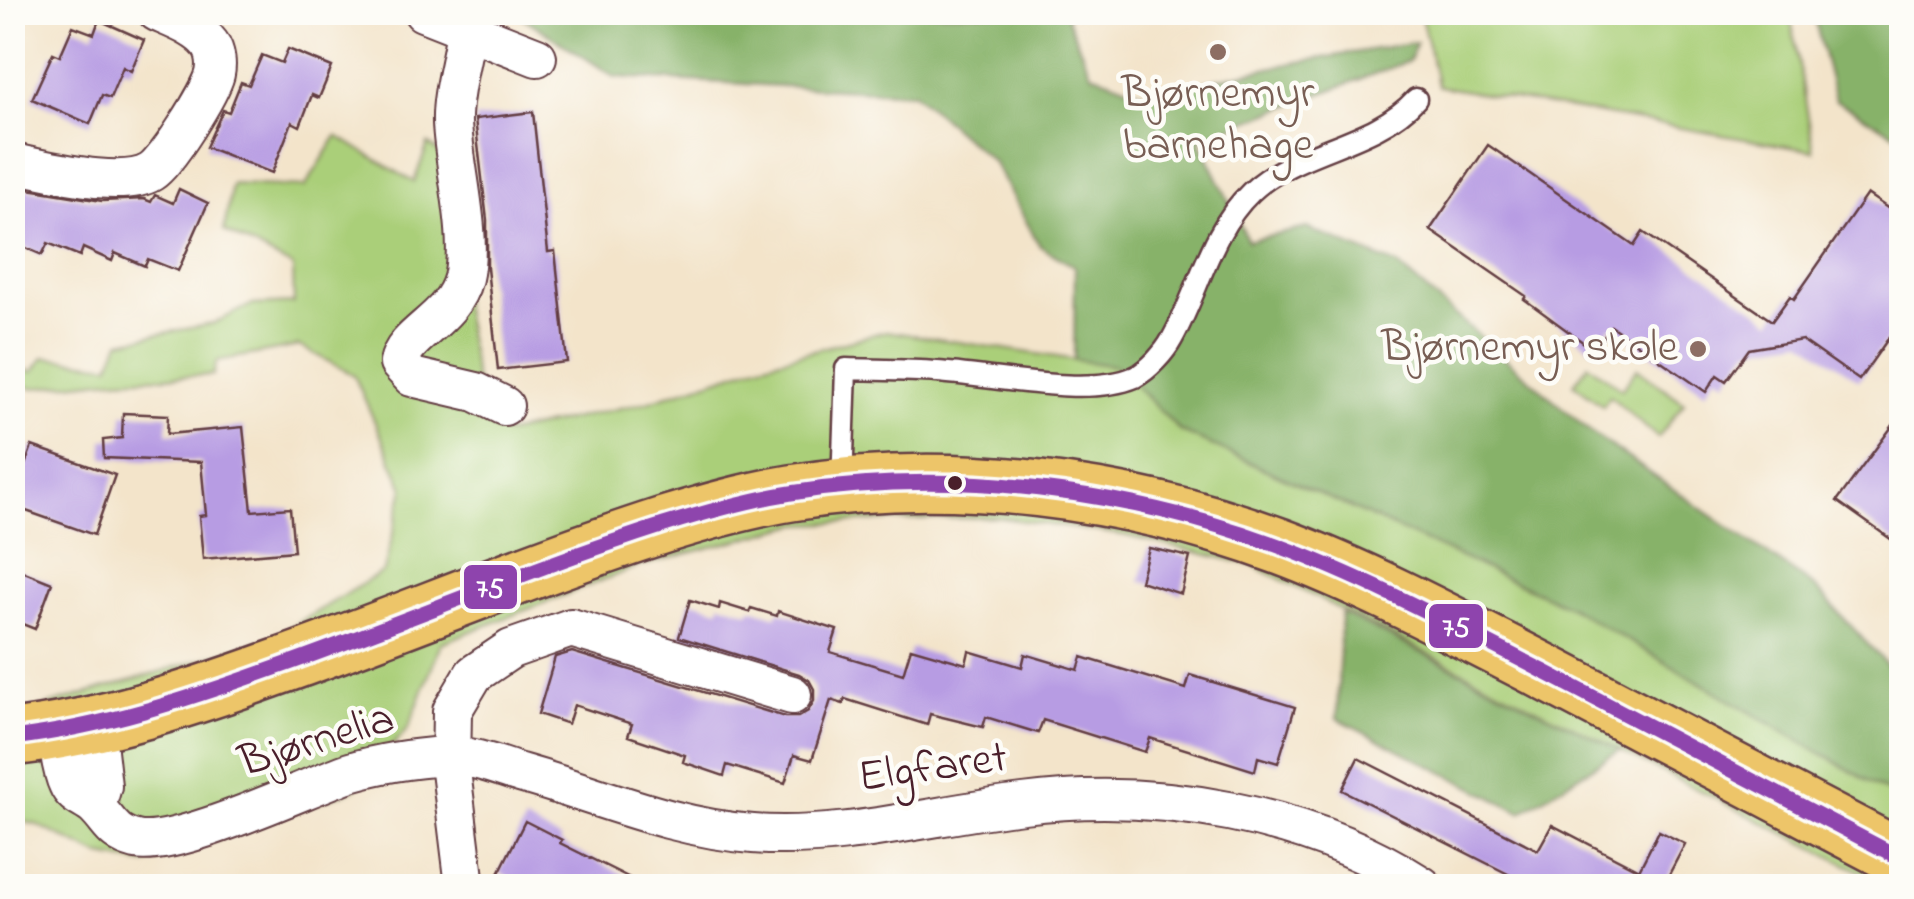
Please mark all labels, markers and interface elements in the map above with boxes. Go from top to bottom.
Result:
marker: Bjørnemyr barnehage [1207,41,1229,63]
place label: Bjørnemyr barnehage [1121,62,1314,181]
place label: Bjørnemyr skole [1380,316,1679,382]
marker: Bjørnemyr skole [1687,338,1709,360]
unlabelled marker [945,473,965,493]
line badge: 75 [462,563,519,611]
text: 75 [476,570,504,611]
line badge: 75 [1427,602,1485,650]
text: 75 [1442,609,1470,650]
street label: Bjørnelia [230,687,403,797]
street label: Elgfaret [854,726,1012,813]

